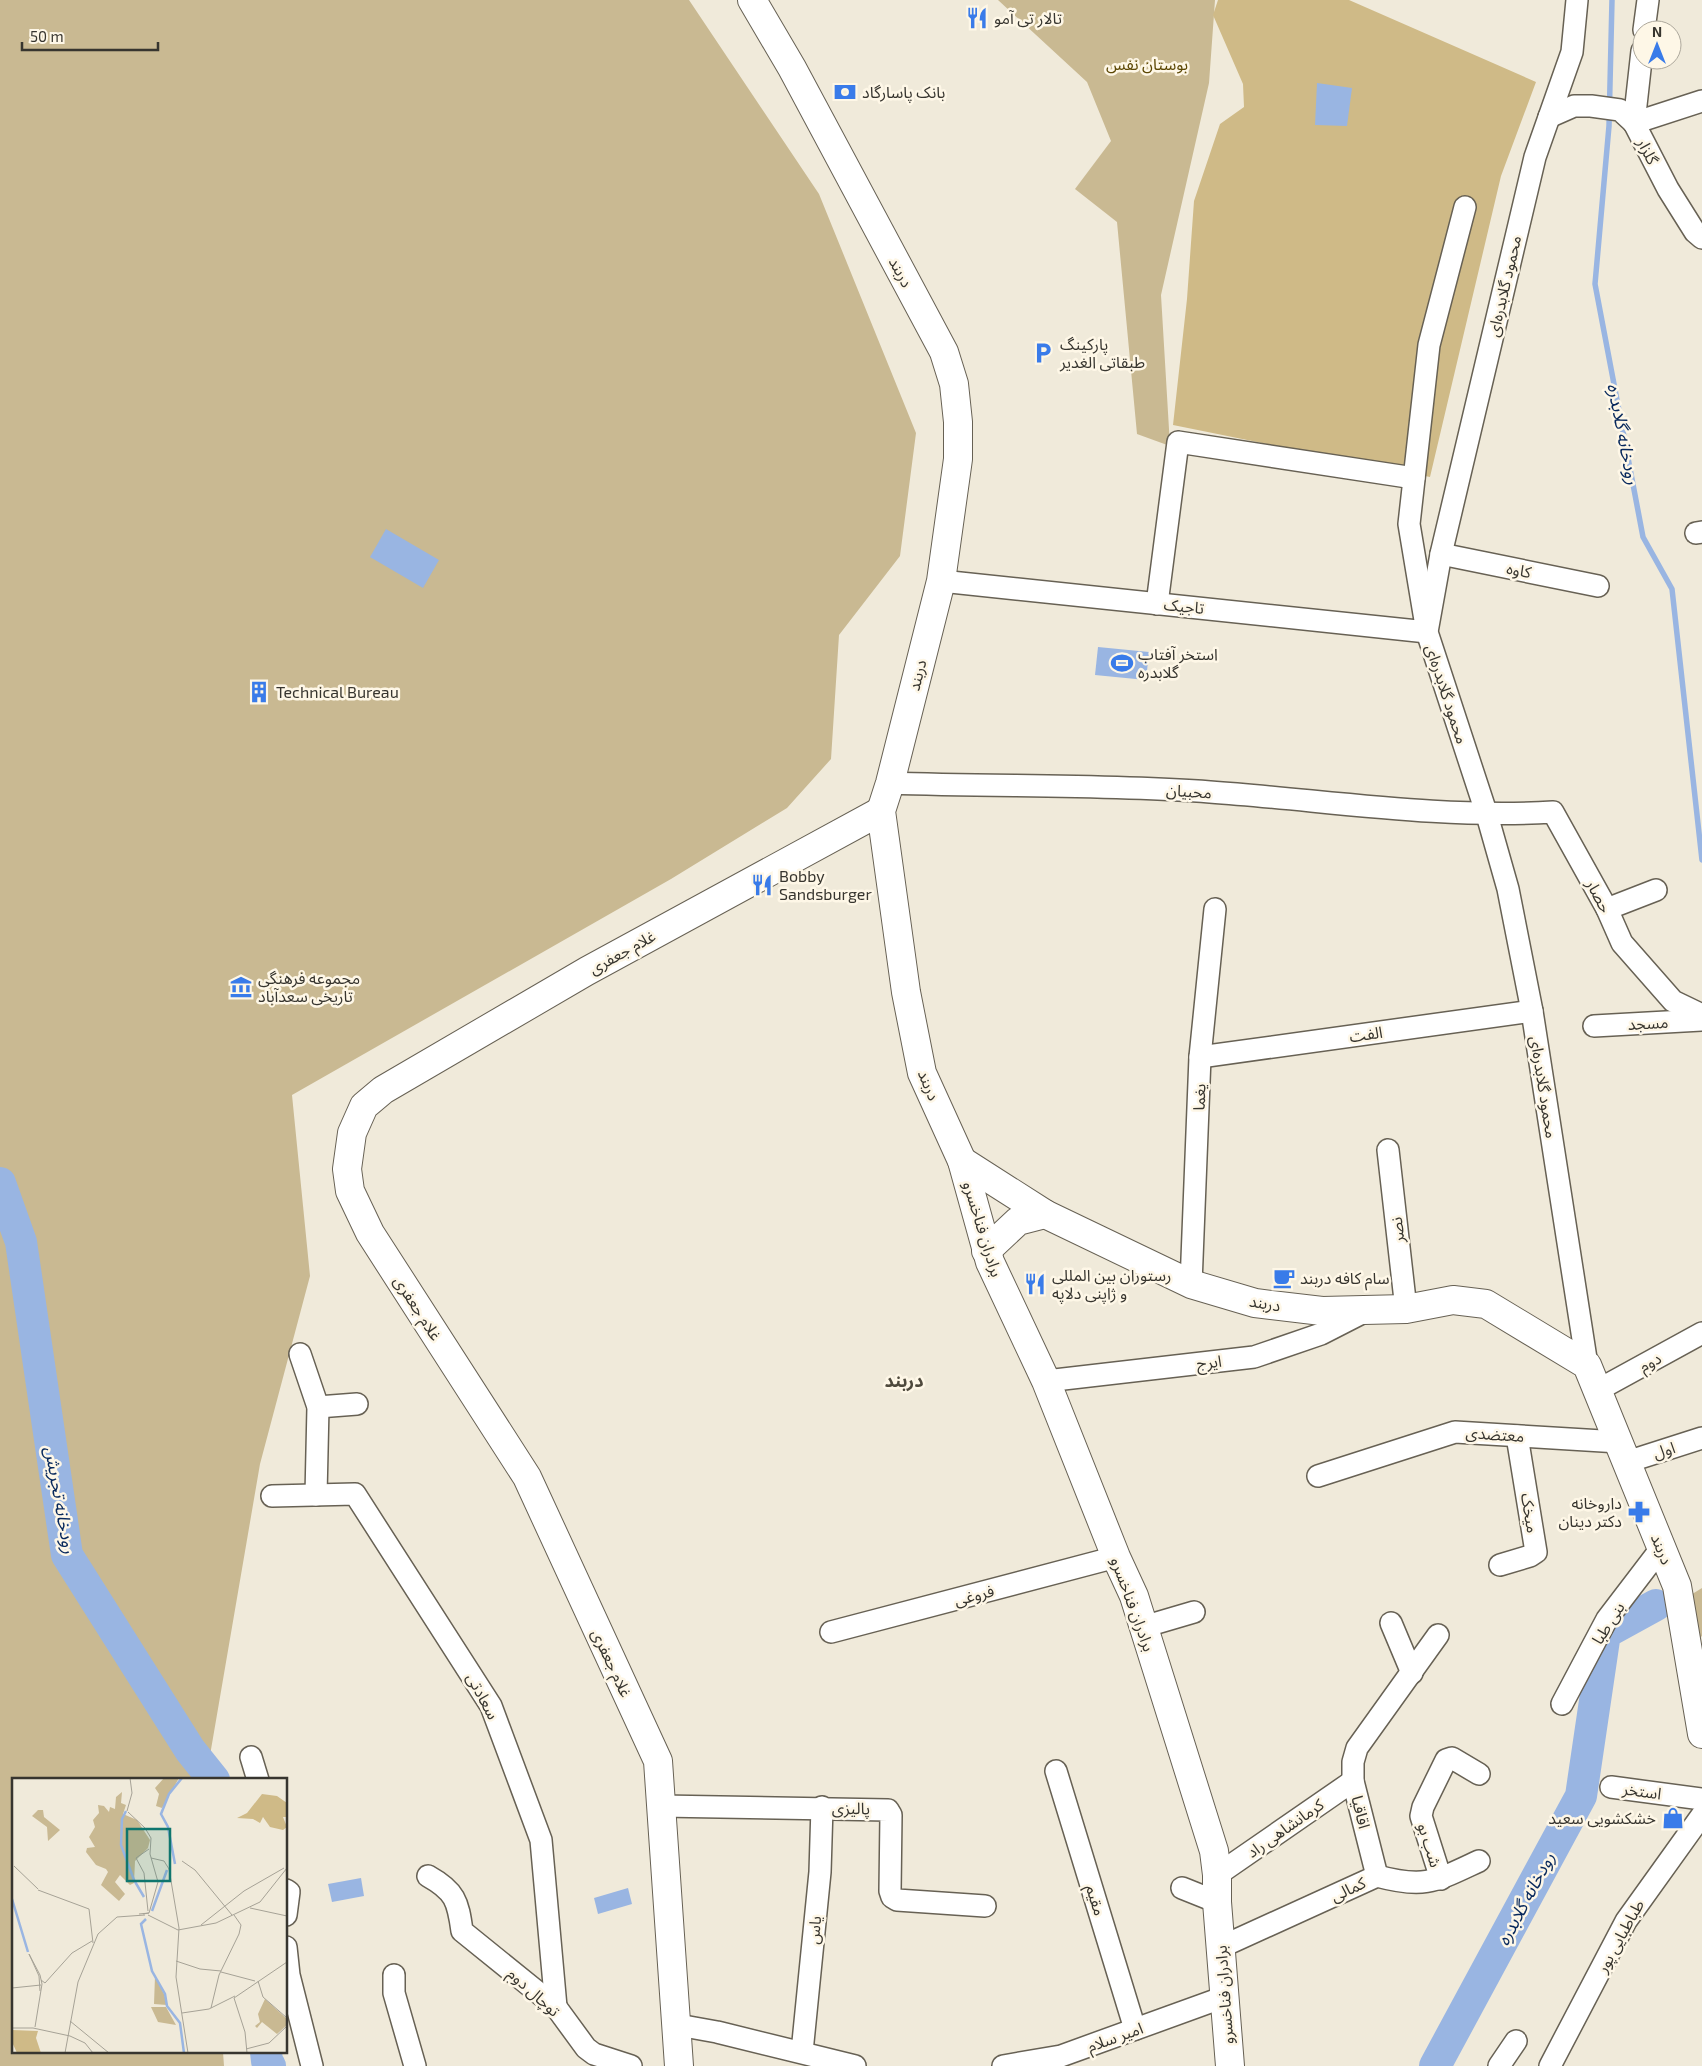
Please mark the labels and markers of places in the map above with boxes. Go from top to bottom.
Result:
restaurant icon: تالار تی آمو [964,5,990,31]
place label: تالار تی آمو [994,8,1062,28]
bank icon: بانک پاسارگاد [832,79,858,105]
place label: بانک پاسارگاد [862,82,945,103]
place label: پارکینگ طبقاتی الغدیر [1059,334,1145,372]
parking icon: پارکینگ طبقاتی الغدیر [1030,340,1056,366]
place label: استخر آفتاب گلابدره [1138,644,1218,682]
sports icon: استخر آفتاب گلابدره [1109,650,1135,676]
building icon: Technical Bureau [246,679,272,705]
place label: Technical Bureau [276,682,399,701]
place label: Bobby Sandsburger [779,866,872,903]
restaurant icon: Bobby Sandsburger [749,872,775,898]
place label: مجموعه فرهنگی تاریخی سعدآباد [258,968,360,1006]
museum icon: مجموعه فرهنگی تاریخی سعدآباد [228,974,254,1000]
place label: رستوران بین المللی و ژاپنی دلاپه [1052,1265,1171,1304]
cafe icon: سام کافه دربند [1271,1265,1297,1291]
place label: سام کافه دربند [1300,1268,1390,1291]
restaurant icon: رستوران بین المللی و ژاپنی دلاپه [1022,1271,1048,1297]
place label: داروخانه دکتر دینان [1558,1493,1622,1531]
pharmacy icon: داروخانه دکتر دینان [1626,1499,1652,1525]
shop icon: خشکشویی سعید [1660,1805,1686,1831]
place label: خشکشویی سعید [1548,1808,1656,1828]

